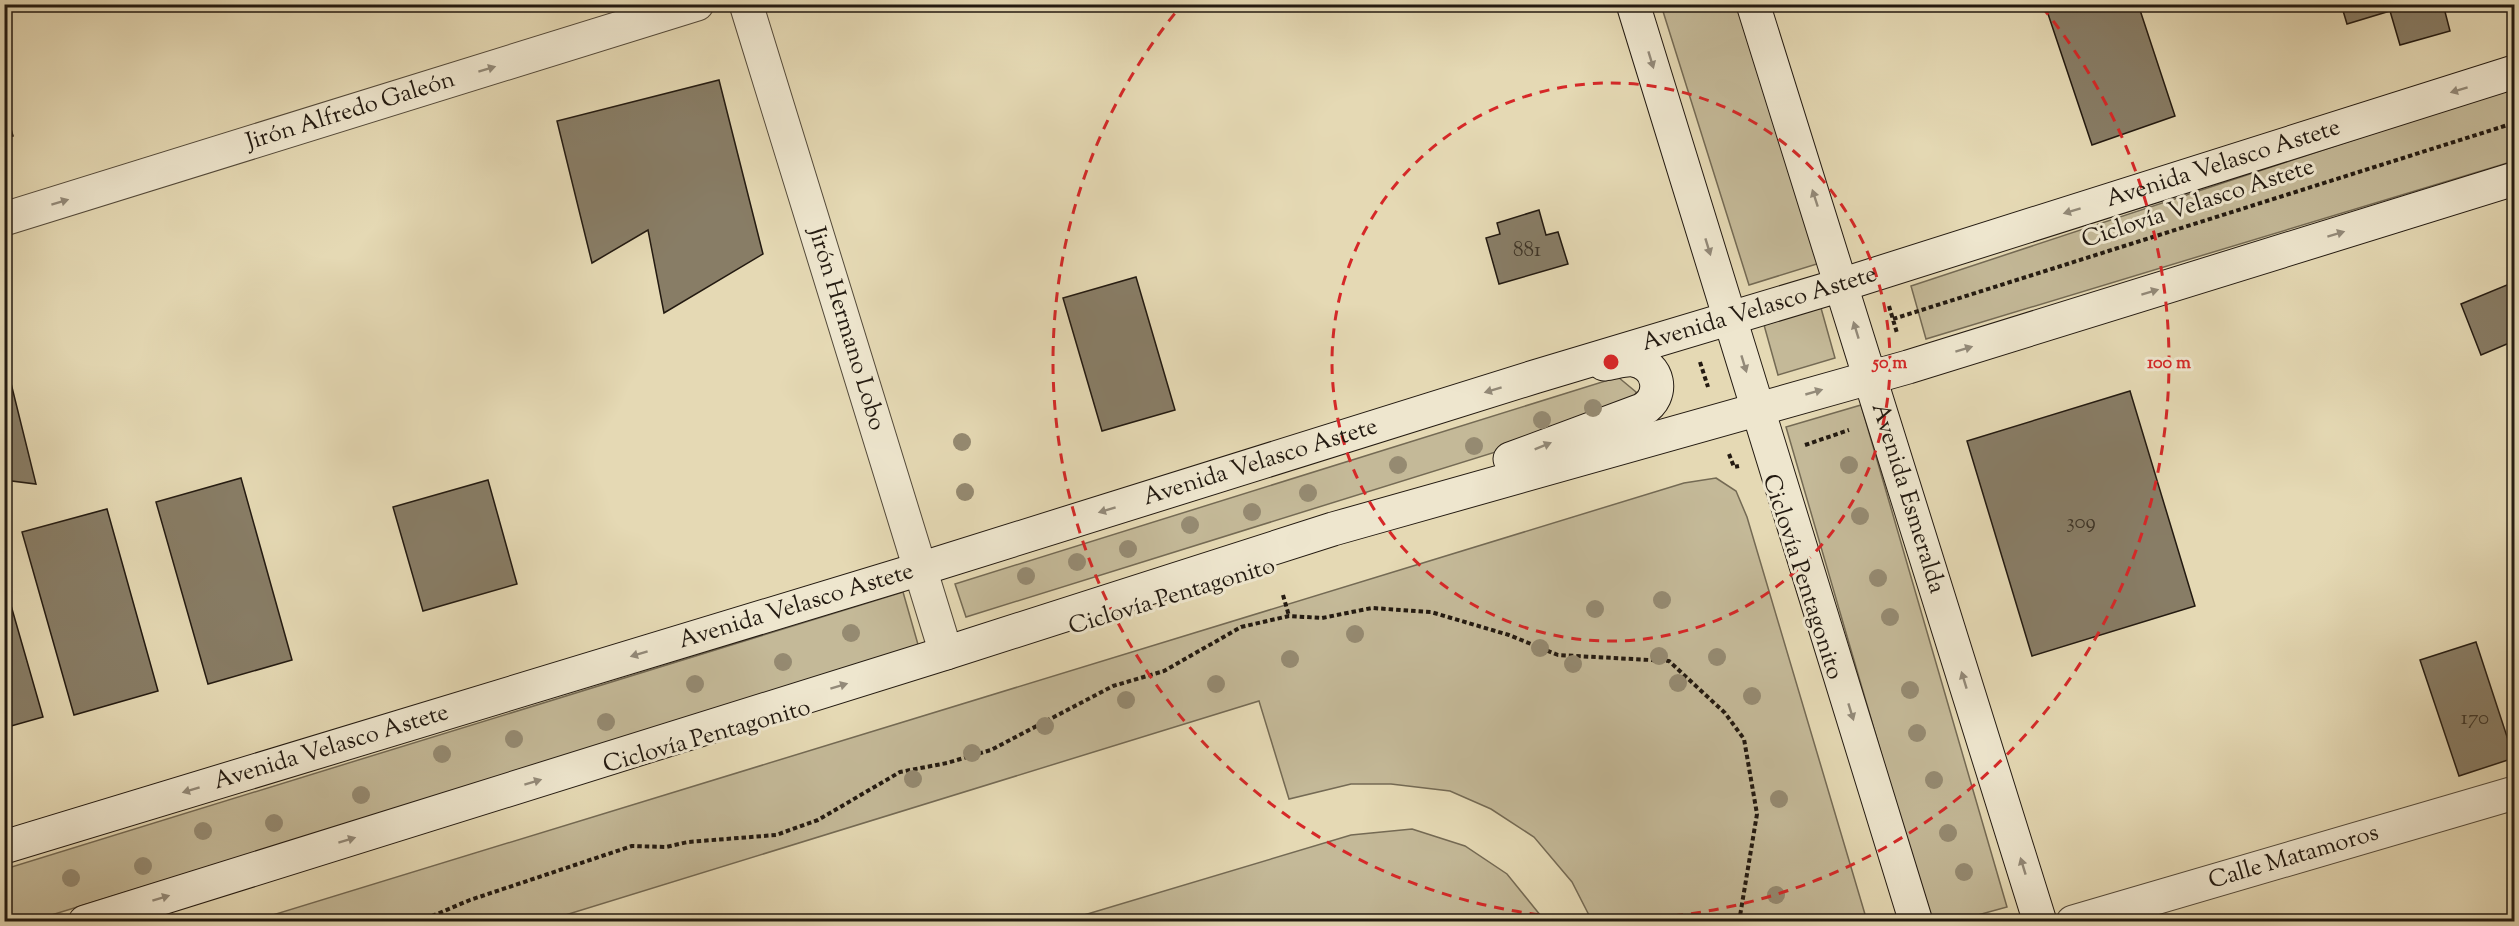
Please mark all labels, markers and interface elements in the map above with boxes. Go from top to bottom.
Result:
one-way arrow [1646,51,1656,69]
street label: Jirón Alfredo Galeón [240,63,459,160]
one-way arrow [478,64,496,74]
one-way arrow [2450,85,2468,95]
street label: Avenida Velasco Astete [2102,111,2345,217]
street label: Ciclovía Velasco Astete [2077,150,2319,258]
one-way arrow [1810,189,1819,207]
one-way arrow [51,197,69,206]
one-way arrow [2063,207,2081,216]
street label: Jirón Hermano Lobo [798,221,893,435]
one-way arrow [2327,229,2345,238]
house number: 881 [1513,236,1541,266]
one-way arrow [1704,238,1713,256]
street label: Avenida Velasco Astete [1638,258,1881,361]
one-way arrow [2141,287,2159,296]
one-way arrow [1850,321,1860,339]
one-way arrow [1955,344,1973,354]
text: 50 m [1871,351,1907,377]
text: 100 m [2147,351,2191,377]
centre of rings [1601,352,1621,372]
one-way arrow [1740,355,1749,373]
one-way arrow [1484,386,1502,395]
one-way arrow [1805,387,1823,397]
street label: Avenida Esmeralda [1862,399,1953,598]
street label: Avenida Velasco Astete [1139,410,1382,515]
one-way arrow [1535,441,1553,451]
street label: Ciclovía Pentagonito [1753,470,1851,684]
one-way arrow [1098,506,1116,516]
house number: 309 [2066,508,2096,538]
street label: Ciclovía Pentagonito [1065,549,1279,645]
street label: Avenida Velasco Astete [675,555,918,658]
one-way arrow [630,650,648,659]
one-way arrow [1959,671,1969,689]
one-way arrow [831,681,849,690]
street label: Ciclovía Pentagonito [599,691,815,783]
street label: Avenida Velasco Astete [210,696,453,799]
one-way arrow [1847,703,1856,721]
house number: 170 [2461,704,2489,734]
one-way arrow [524,777,542,786]
one-way arrow [182,786,200,795]
street label: Calle Matamoros [2204,816,2383,898]
one-way arrow [338,835,356,844]
one-way arrow [2018,857,2027,875]
one-way arrow [152,893,170,902]

